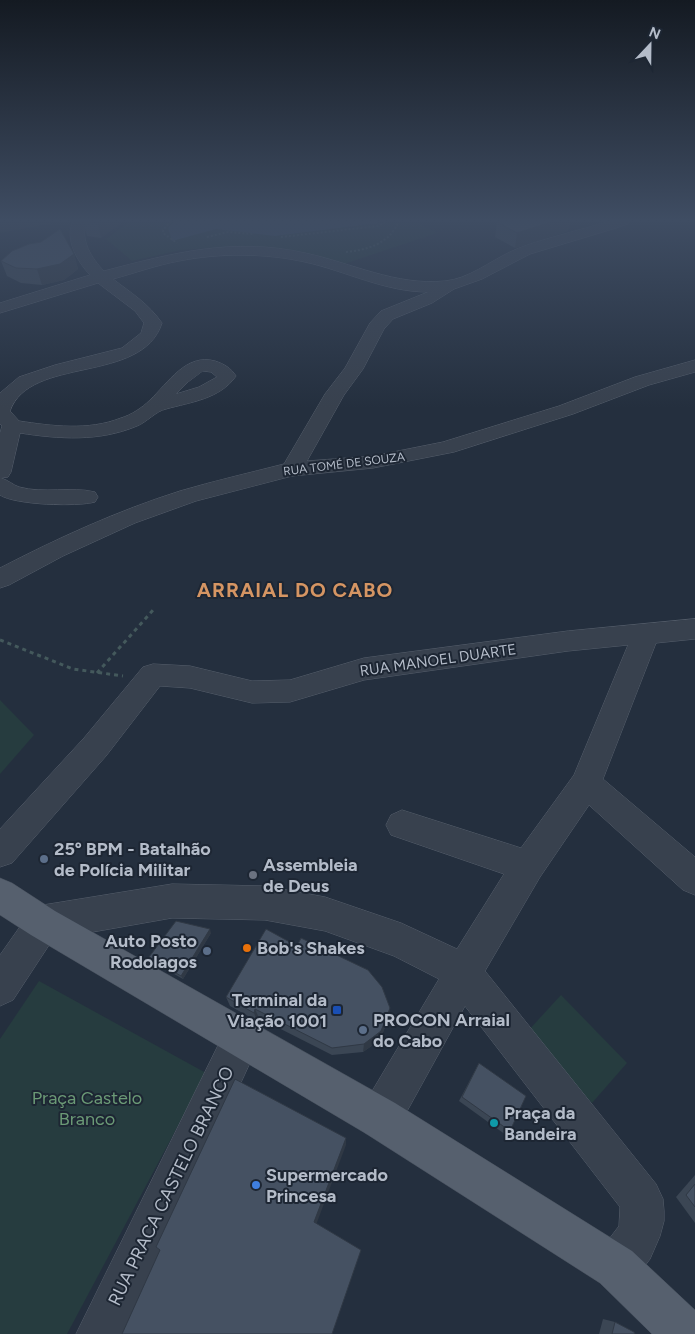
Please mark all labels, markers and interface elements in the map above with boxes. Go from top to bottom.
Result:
north arrow [625,20,675,70]
text: N [646,24,663,43]
street label: RUA TOMÉ DE SOUZA [282,450,406,478]
district label: ARRAIAL DO CABO [197,578,393,602]
street label: RUA MANOEL DUARTE [359,640,517,680]
place label: 25º BPM - Batalhão de Polícia Militar [54,838,211,881]
marker: 25º BPM - Batalhão de Polícia Militar [38,853,50,865]
place label: Assembleia de Deus [263,854,358,897]
marker: Assembleia de Deus [247,869,259,881]
place label: Auto Posto Rodolagos [105,930,198,973]
place label: Bob's Shakes [257,937,365,959]
marker: Bob's Shakes [241,942,253,954]
marker: Auto Posto Rodolagos [201,945,213,957]
place label: Terminal da Viação 1001 [227,989,327,1032]
marker: Terminal da Viação 1001 [331,1004,343,1016]
place label: PROCON Arraial do Cabo [373,1009,510,1052]
marker: PROCON Arraial do Cabo [357,1024,369,1036]
street label: RUA PRACA CASTELO BRANCO [103,1063,239,1309]
park label: Praça Castelo Branco [32,1087,142,1130]
place label: Praça da Bandeira [504,1102,577,1145]
marker: Praça da Bandeira [488,1117,500,1129]
place label: Supermercado Princesa [266,1164,388,1207]
marker: Supermercado Princesa [250,1179,262,1191]

